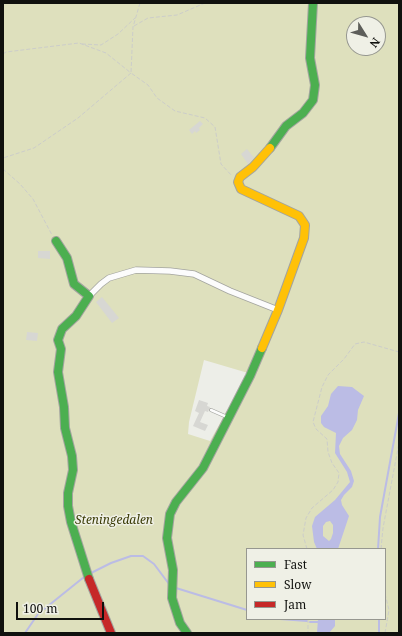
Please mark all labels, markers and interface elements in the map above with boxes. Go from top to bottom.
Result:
north arrow [346,16,386,56]
text: N [367,35,384,51]
park label: Steningedalen [75,514,153,528]
legend [246,548,386,620]
text: Fast [284,556,307,573]
text: Slow [284,576,312,593]
scale bar [18,594,106,620]
text: Jam [284,596,306,613]
text: 100 m [23,600,58,617]

